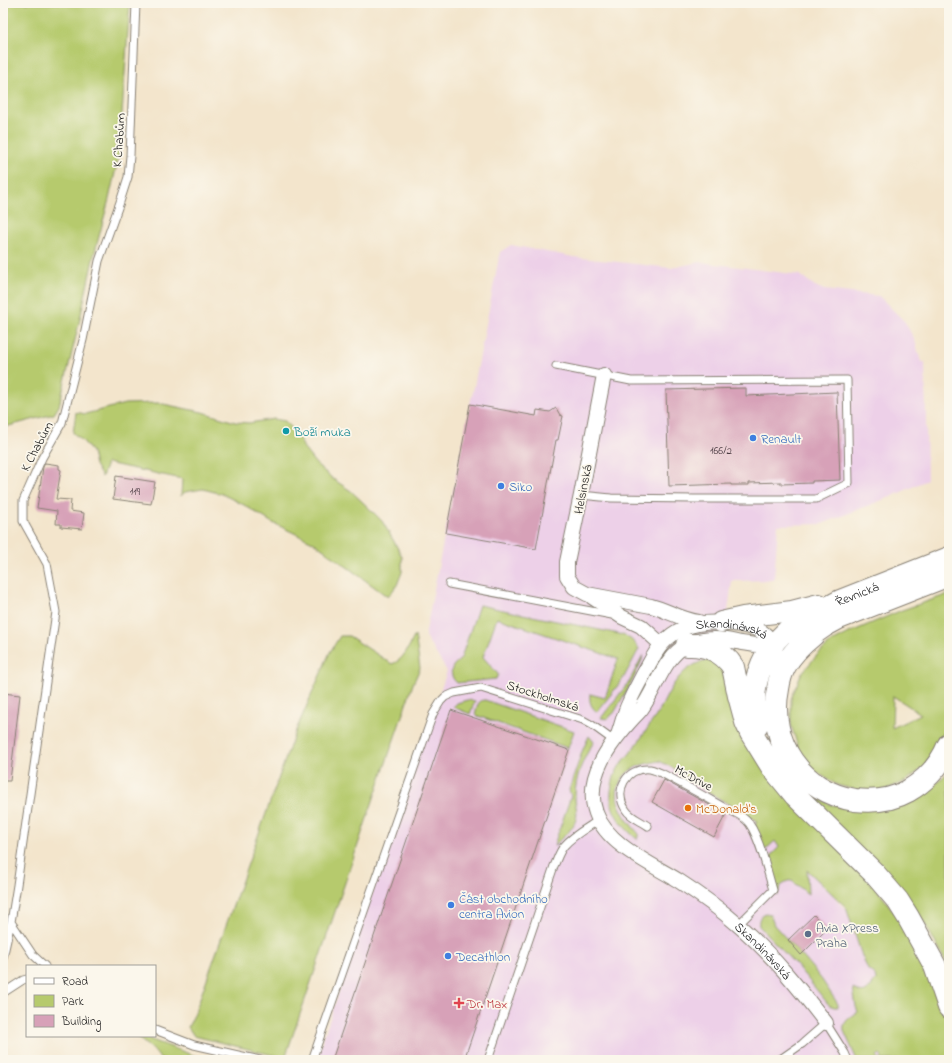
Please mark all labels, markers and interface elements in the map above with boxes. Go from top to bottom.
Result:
street label: K Chabům [108,112,131,168]
street label: K Chabům [16,418,58,475]
place label: Boží muka [293,423,351,442]
marker: Boží muka [281,426,291,436]
place label: Renault [761,430,802,449]
marker: Renault [748,433,758,443]
house number: 166/2 [710,443,733,459]
street label: Helsinská [569,463,598,516]
place label: Siko [509,478,532,497]
marker: Siko [496,481,506,491]
house number: 119 [130,484,141,500]
street label: Řevnická [832,578,882,612]
street label: Skandinávská [694,614,772,644]
street label: Stockholmská [504,676,581,717]
street label: McDrive [671,760,716,796]
place label: McDonald's [696,800,757,819]
marker: McDonald's [683,803,693,813]
place label: Část obchodního centra Avion [459,890,548,924]
marker: Část obchodního centra Avion [446,900,456,910]
street label: Skandinávská [730,918,795,984]
place label: Avia XPress Praha [816,919,879,953]
marker: Avia XPress Praha [803,929,813,939]
place label: Decathlon [455,948,510,967]
marker: Decathlon [443,951,453,961]
legend [26,965,156,1037]
text: Road [62,973,88,991]
text: Park [62,993,84,1011]
place label: Dr. Max [466,995,507,1014]
marker: Dr. Max [454,998,464,1008]
text: Building [61,1013,101,1032]

